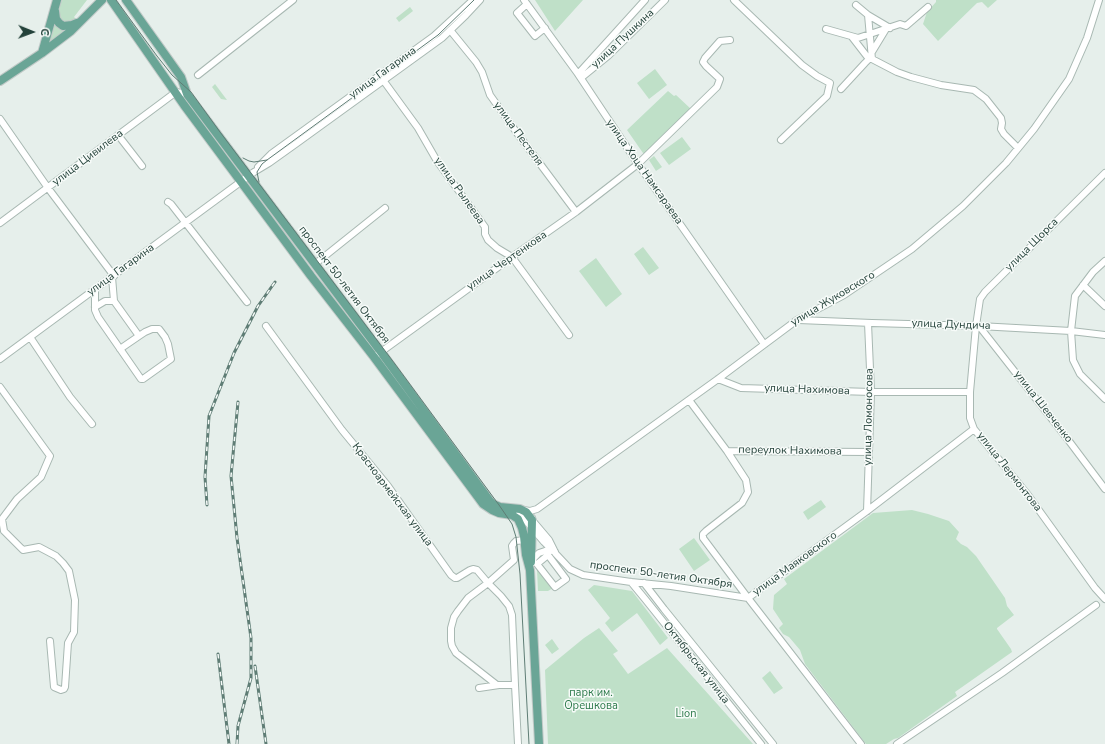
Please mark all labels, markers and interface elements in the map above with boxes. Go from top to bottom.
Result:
street label: улица Пушкина [589,7,657,71]
north arrow [12,12,52,52]
text: С [37,28,52,36]
street label: улица Гагарина [347,44,419,102]
street label: улица Пестеля [490,99,546,169]
street label: улица Хоца Намсараева [603,117,685,227]
street label: улица Цивилева [50,127,126,189]
street label: улица Рылеева [431,155,487,227]
street label: улица Щорса [1003,216,1061,274]
street label: проспект 50-летия Октября [295,224,393,346]
street label: улица Чертенкова [464,228,550,294]
street label: улица Гагарина [85,241,157,299]
street label: улица Жуковского [788,269,878,329]
street label: улица Дундича [911,317,991,333]
street label: улица Ломоносова [862,368,876,466]
street label: улица Шевченко [1011,368,1075,446]
street label: улица Нахимова [764,382,850,398]
street label: улица Лермонтова [974,430,1044,514]
street label: Красноармейская улица [349,441,435,549]
street label: переулок Нахимова [738,443,842,459]
street label: улица Маяковского [750,529,840,599]
street label: проспект 50-летия Октября [589,558,733,592]
street label: Октябрьская улица [660,620,732,706]
park label: парк им. Орешкова [564,686,618,712]
park label: Lion [676,707,696,721]

